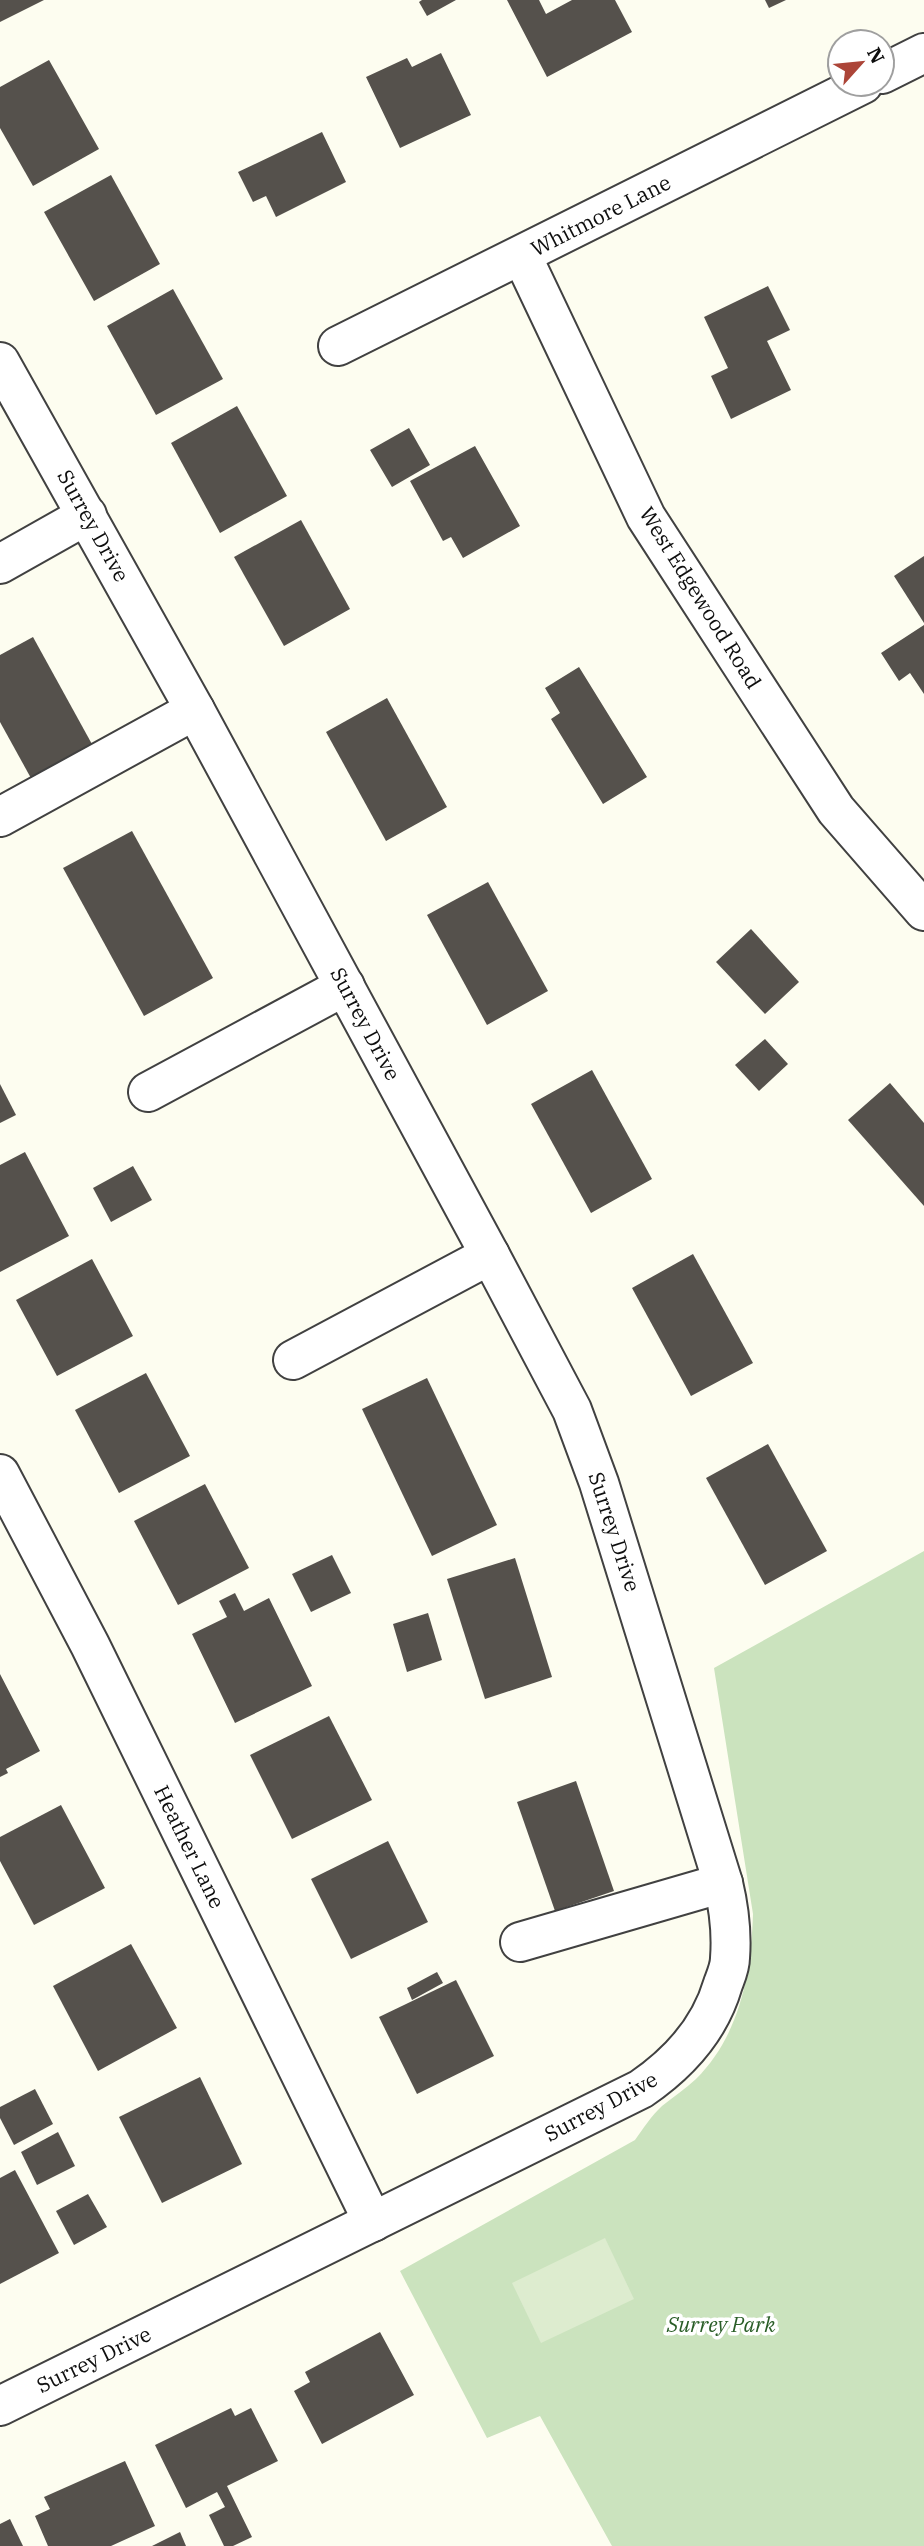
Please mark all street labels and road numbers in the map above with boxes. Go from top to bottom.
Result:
street label: Whitmore Lane [526,168,675,262]
street label: Surrey Drive [52,464,136,587]
street label: West Edgewood Road [633,501,768,694]
street label: Surrey Drive [324,962,407,1085]
street label: Surrey Drive [582,1468,647,1595]
street label: Heather Lane [148,1780,232,1913]
street label: Surrey Drive [539,2065,662,2148]
street label: Surrey Drive [32,2319,156,2399]

